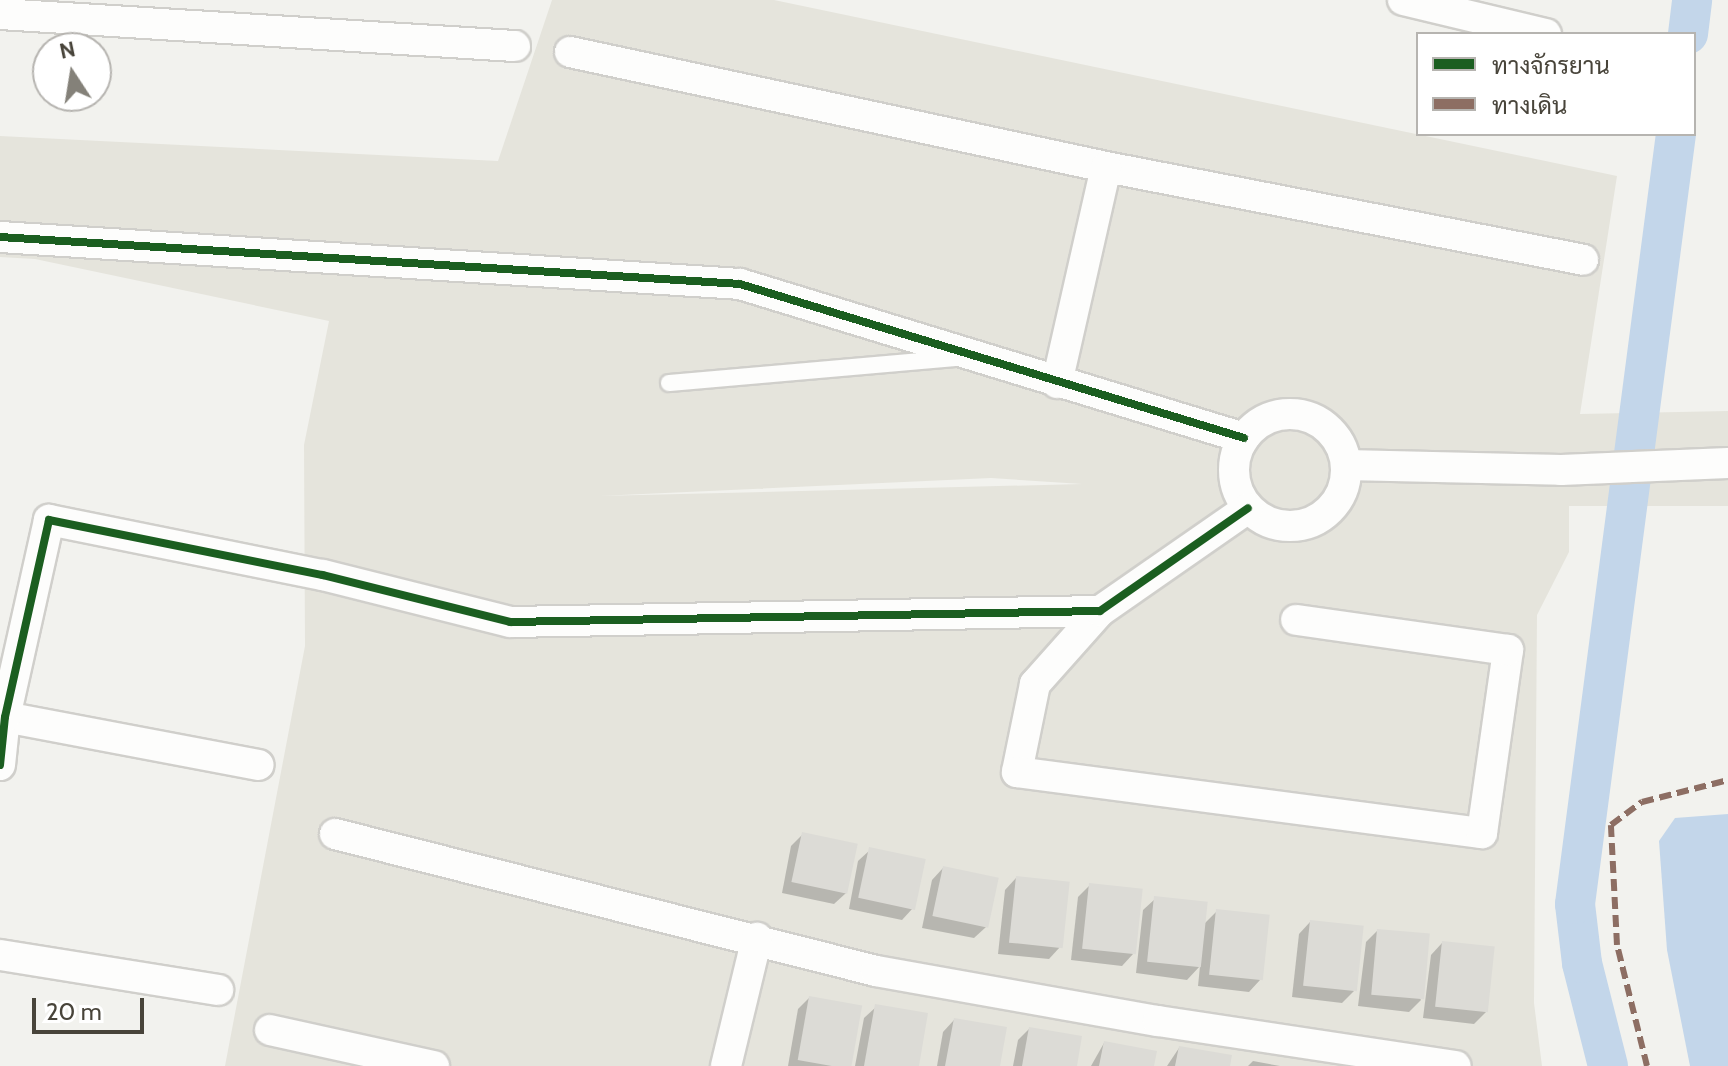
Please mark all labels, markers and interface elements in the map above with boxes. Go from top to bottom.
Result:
north arrow [32,32,112,112]
legend [1416,32,1696,136]
text: N [57,35,78,65]
text: ทางจักรยาน [1492,51,1610,80]
text: ทางเดิน [1492,91,1567,120]
scale bar [36,982,148,1032]
text: 20 m [46,997,102,1026]

